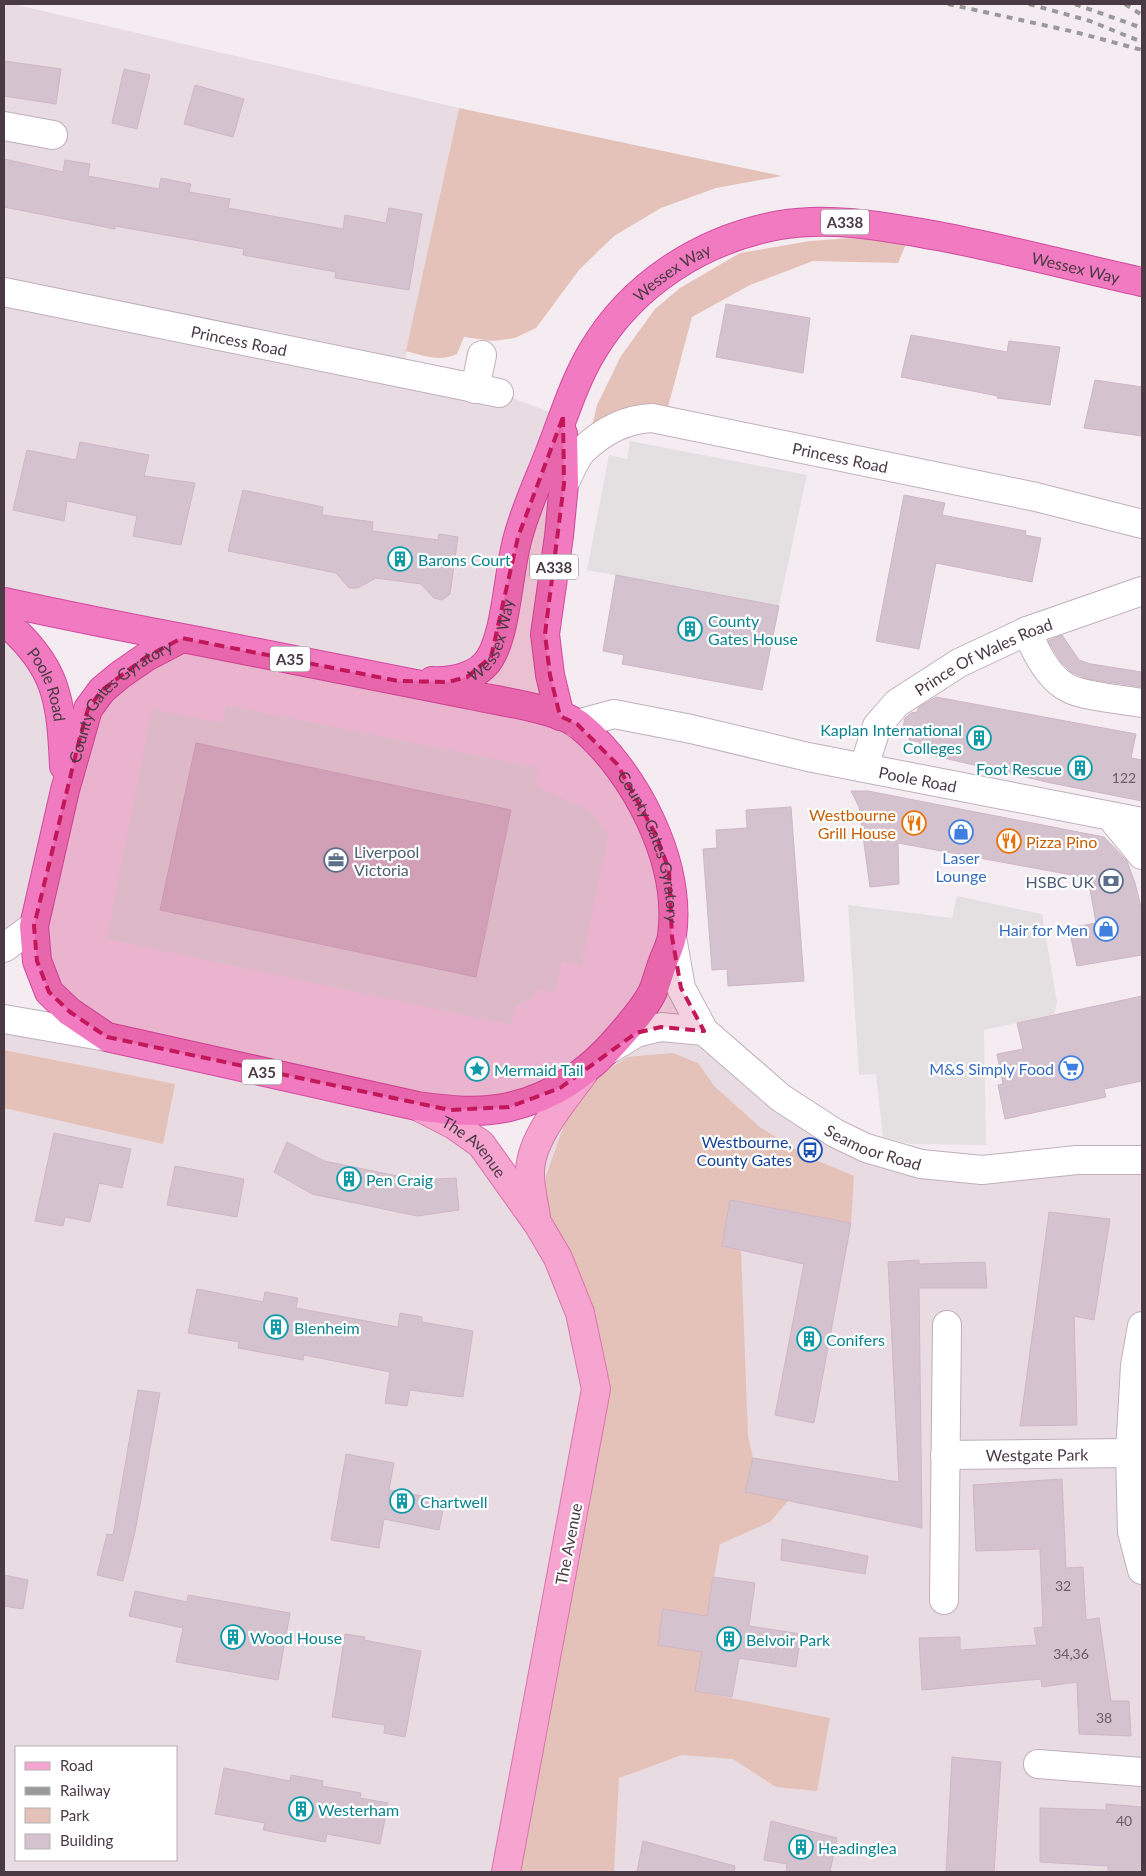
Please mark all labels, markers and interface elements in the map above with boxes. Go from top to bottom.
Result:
road number: A338 [821,210,869,234]
street label: Wessex Way [629,238,714,305]
street label: Wessex Way [1030,247,1123,286]
street label: Princess Road [189,321,289,359]
street label: Princess Road [791,438,890,476]
building icon: Barons Court [387,546,413,572]
place label: Barons Court [418,550,511,569]
road number: A338 [530,554,578,580]
street label: Wessex Way [464,597,516,684]
place label: County Gates House [708,611,798,648]
street label: Prince Of Wales Road [911,614,1055,699]
building icon: County Gates House [677,616,703,642]
street label: County Gates Gyratory [64,635,176,765]
street label: Poole Road [24,643,70,722]
road number: A35 [270,646,310,672]
place label: Kaplan International Colleges [820,720,962,757]
building icon: Kaplan International Colleges [966,725,992,751]
building icon: Foot Rescue [1067,755,1093,781]
place label: Foot Rescue [976,759,1062,778]
street label: Poole Road [877,761,959,795]
street label: County Gates Gyratory [614,767,683,924]
house number: 122 [1112,769,1136,786]
place label: Westbourne Grill House [809,805,896,842]
restaurant icon: Westbourne Grill House [901,810,927,836]
shop icon: Laser Lounge [948,819,974,845]
restaurant icon: Pizza Pino [996,828,1022,854]
place label: Pizza Pino [1026,832,1097,851]
place label: Liverpool Victoria [354,842,419,879]
office icon: Liverpool Victoria [323,847,349,873]
place label: Laser Lounge [935,848,987,885]
bank icon: HSBC UK [1098,868,1124,894]
place label: HSBC UK [1026,872,1094,891]
shop icon: Hair for Men [1093,916,1119,942]
place label: Hair for Men [999,920,1088,939]
supermarket icon: M&S Simply Food [1058,1055,1084,1081]
place icon: Mermaid Tail [464,1056,490,1082]
place label: M&S Simply Food [929,1059,1054,1078]
road number: A35 [242,1060,282,1084]
place label: Mermaid Tail [494,1060,584,1079]
street label: The Avenue [439,1111,511,1181]
street label: Seamoor Road [822,1120,924,1173]
place label: Westbourne, County Gates [696,1132,792,1169]
bus stop icon: Westbourne, County Gates [797,1137,823,1163]
building icon: Pen Craig [336,1166,362,1192]
place label: Pen Craig [366,1170,433,1189]
building icon: Blenheim [263,1314,289,1340]
place label: Blenheim [294,1318,360,1337]
building icon: Conifers [796,1326,822,1352]
place label: Conifers [826,1330,885,1349]
street label: Westgate Park [986,1444,1089,1464]
building icon: Chartwell [389,1488,415,1514]
place label: Chartwell [420,1492,488,1511]
street label: The Avenue [551,1501,585,1587]
house number: 32 [1055,1577,1071,1594]
building icon: Wood House [220,1624,246,1650]
building icon: Belvoir Park [716,1626,742,1652]
place label: Wood House [250,1628,342,1647]
place label: Belvoir Park [746,1630,831,1649]
house number: 34,36 [1053,1645,1089,1662]
house number: 38 [1096,1709,1112,1726]
legend [15,1746,178,1861]
text: Road [60,1756,93,1774]
text: Railway [60,1781,111,1799]
building icon: Westerham [288,1796,314,1822]
place label: Westerham [318,1800,399,1819]
text: Park [60,1806,90,1824]
house number: 40 [1116,1812,1132,1829]
text: Building [60,1831,113,1849]
building icon: Headinglea [788,1834,814,1860]
place label: Headinglea [818,1838,897,1857]

